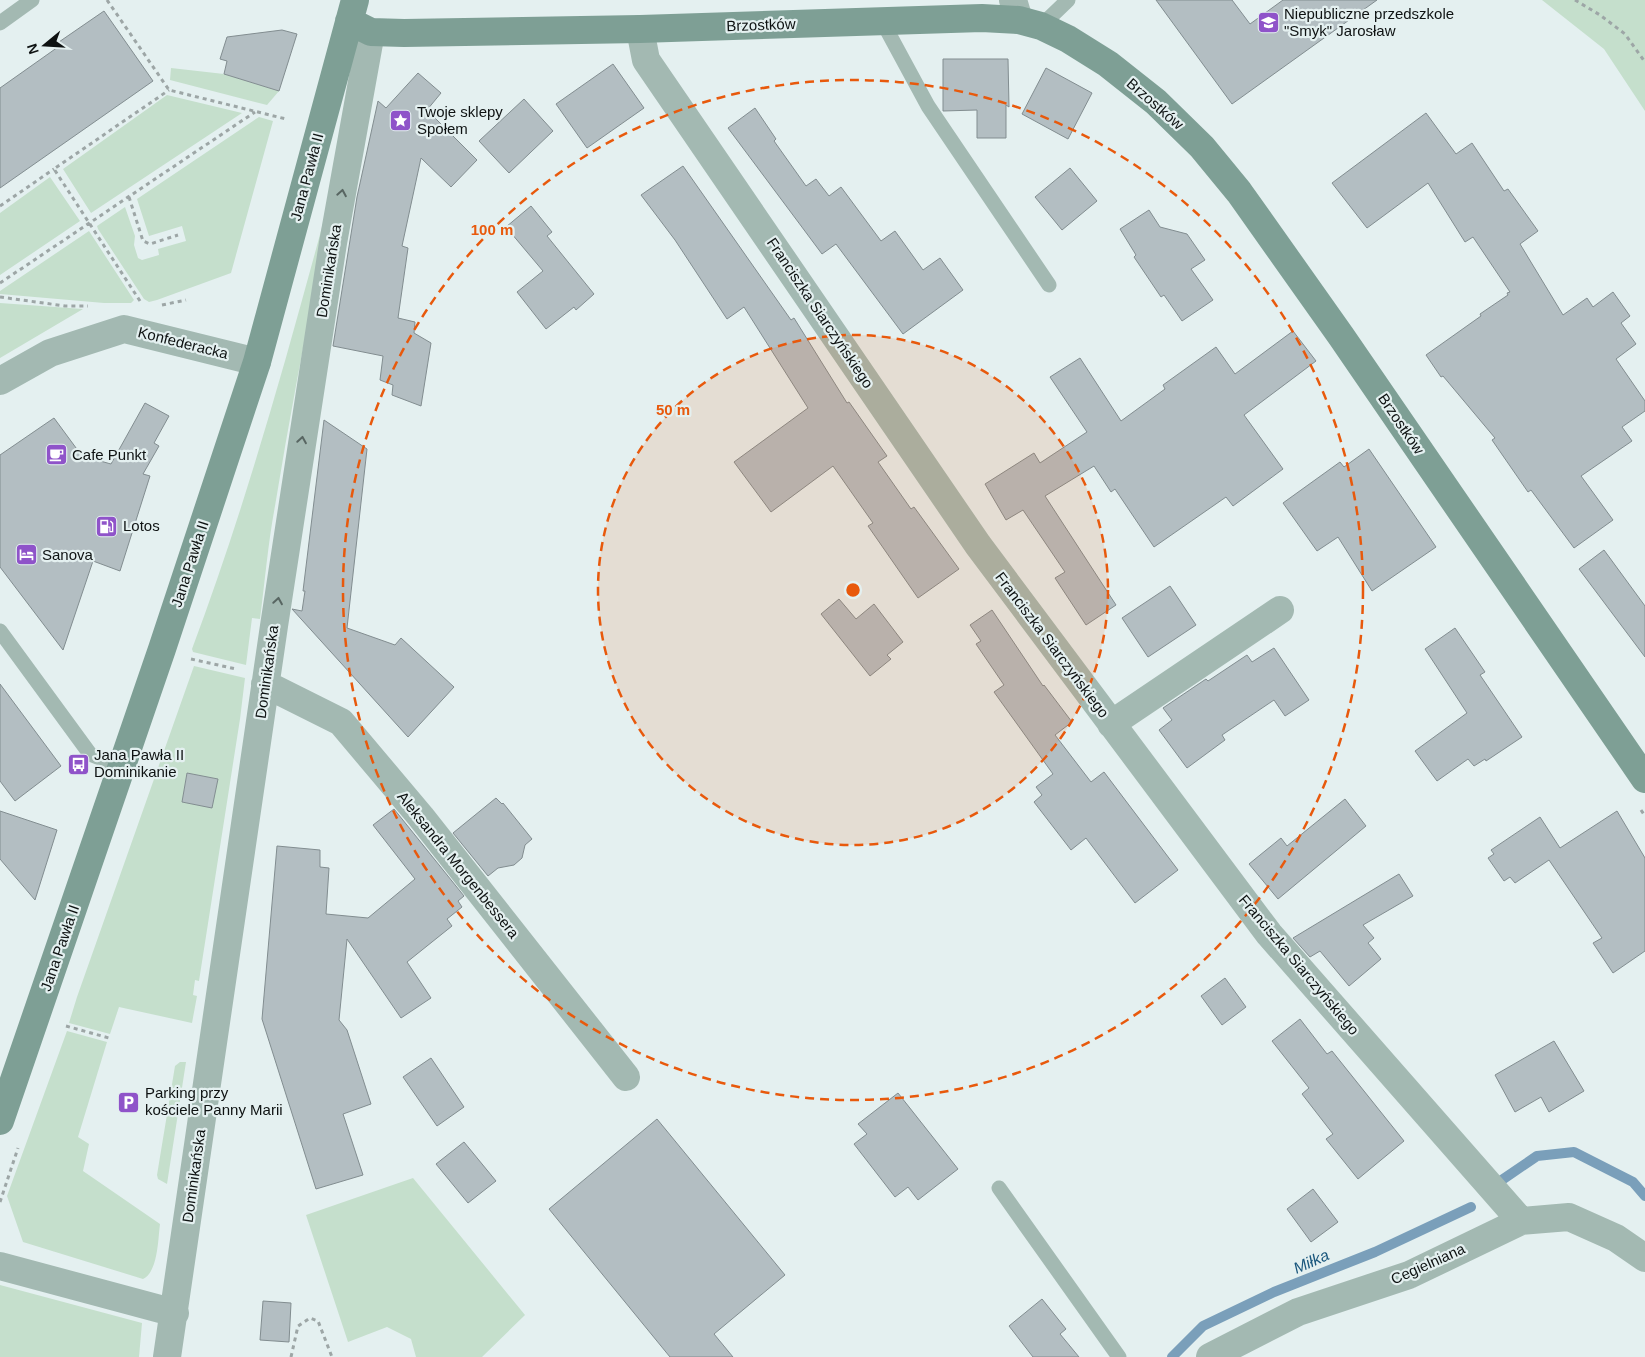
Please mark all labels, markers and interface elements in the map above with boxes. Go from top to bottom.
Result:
place label: Niepubliczne przedszkole "Smyk" Jarosław [1284,5,1454,39]
school or university icon: Niepubliczne przedszkole "Smyk" Jarosław [1256,11,1280,35]
street label: Brzostków [726,15,796,34]
north arrow [20,20,70,70]
text: N [23,42,42,56]
street label: Brzostków [1124,75,1187,133]
place label: Twoje sklepy Społem [417,103,503,137]
place icon: Twoje sklepy Społem [389,109,413,133]
street label: Jana Pawła II [287,131,326,223]
one-way arrow [336,189,346,198]
text: 100 m [471,221,513,238]
street label: Dominikańska [313,222,344,319]
street label: Franciszka Siarczyńskiego [764,234,877,391]
street label: Konfederacka [136,323,231,362]
street label: Brzostków [1375,390,1428,457]
text: 50 m [656,401,690,418]
one-way arrow [297,436,307,445]
cafe icon: Cafe Punkt [44,443,68,467]
place label: Cafe Punkt [72,446,147,463]
fuel station icon: Lotos [95,514,119,538]
place label: Lotos [123,517,160,534]
street label: Jana Pawła II [168,518,212,609]
hotel icon: Sanova [14,543,38,567]
place label: Sanova [42,546,94,563]
street label: Franciszka Siarczyńskiego [992,569,1113,721]
centre of rings [844,581,862,599]
one-way arrow [272,596,282,605]
street label: Dominikańska [252,623,282,720]
place label: Jana Pawła II Dominikanie [94,746,184,780]
bus stop icon: Jana Pawła II Dominikanie [66,752,90,776]
street label: Aleksandra Morgenbessera [394,788,523,942]
street label: Franciszka Siarczyńskiego [1236,891,1363,1038]
street label: Jana Pawła II [37,902,82,993]
place label: Parking przy kościele Panny Marii [145,1084,283,1118]
parking icon: Parking przy kościele Panny Marii [117,1090,141,1114]
street label: Dominikańska [179,1127,209,1224]
street label: Cegielniana [1388,1239,1468,1287]
water label: Miłka [1291,1246,1332,1277]

